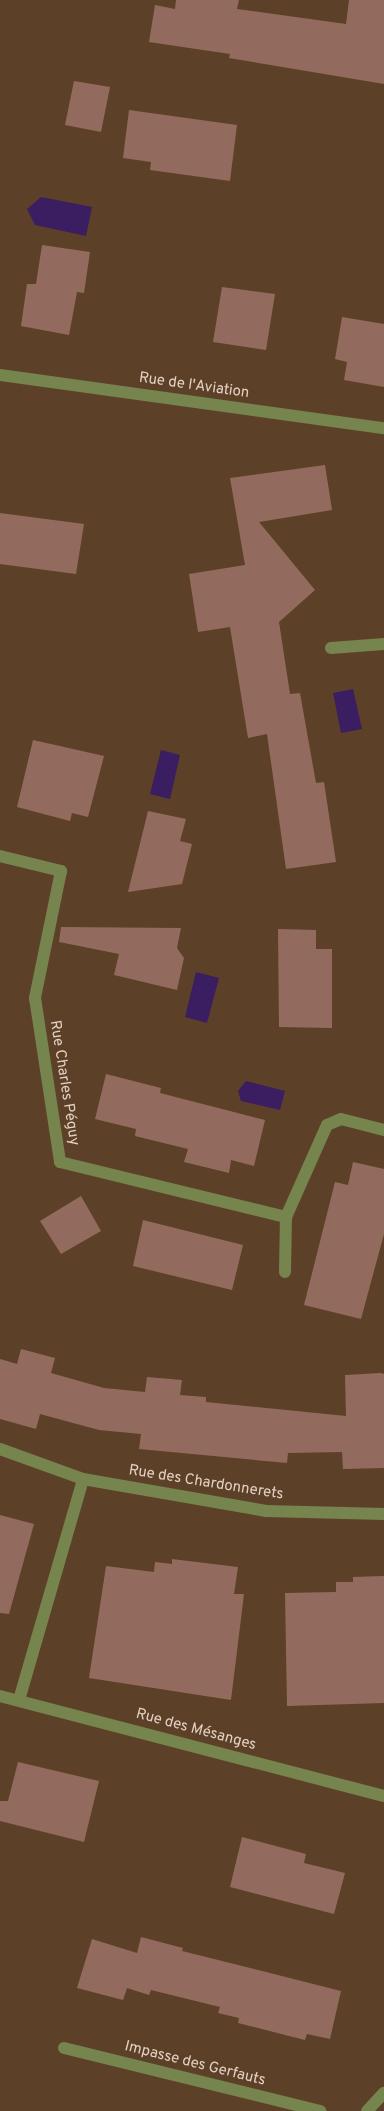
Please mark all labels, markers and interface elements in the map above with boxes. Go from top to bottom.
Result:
street label: Rue de l'Aviation [138,369,250,403]
street label: Rue Charles Péguy [45,1019,83,1147]
street label: Rue des Chardonnerets [127,1462,285,1504]
street label: Rue des Mésanges [134,1705,258,1755]
street label: Impasse des Gerfauts [123,2038,267,2090]

